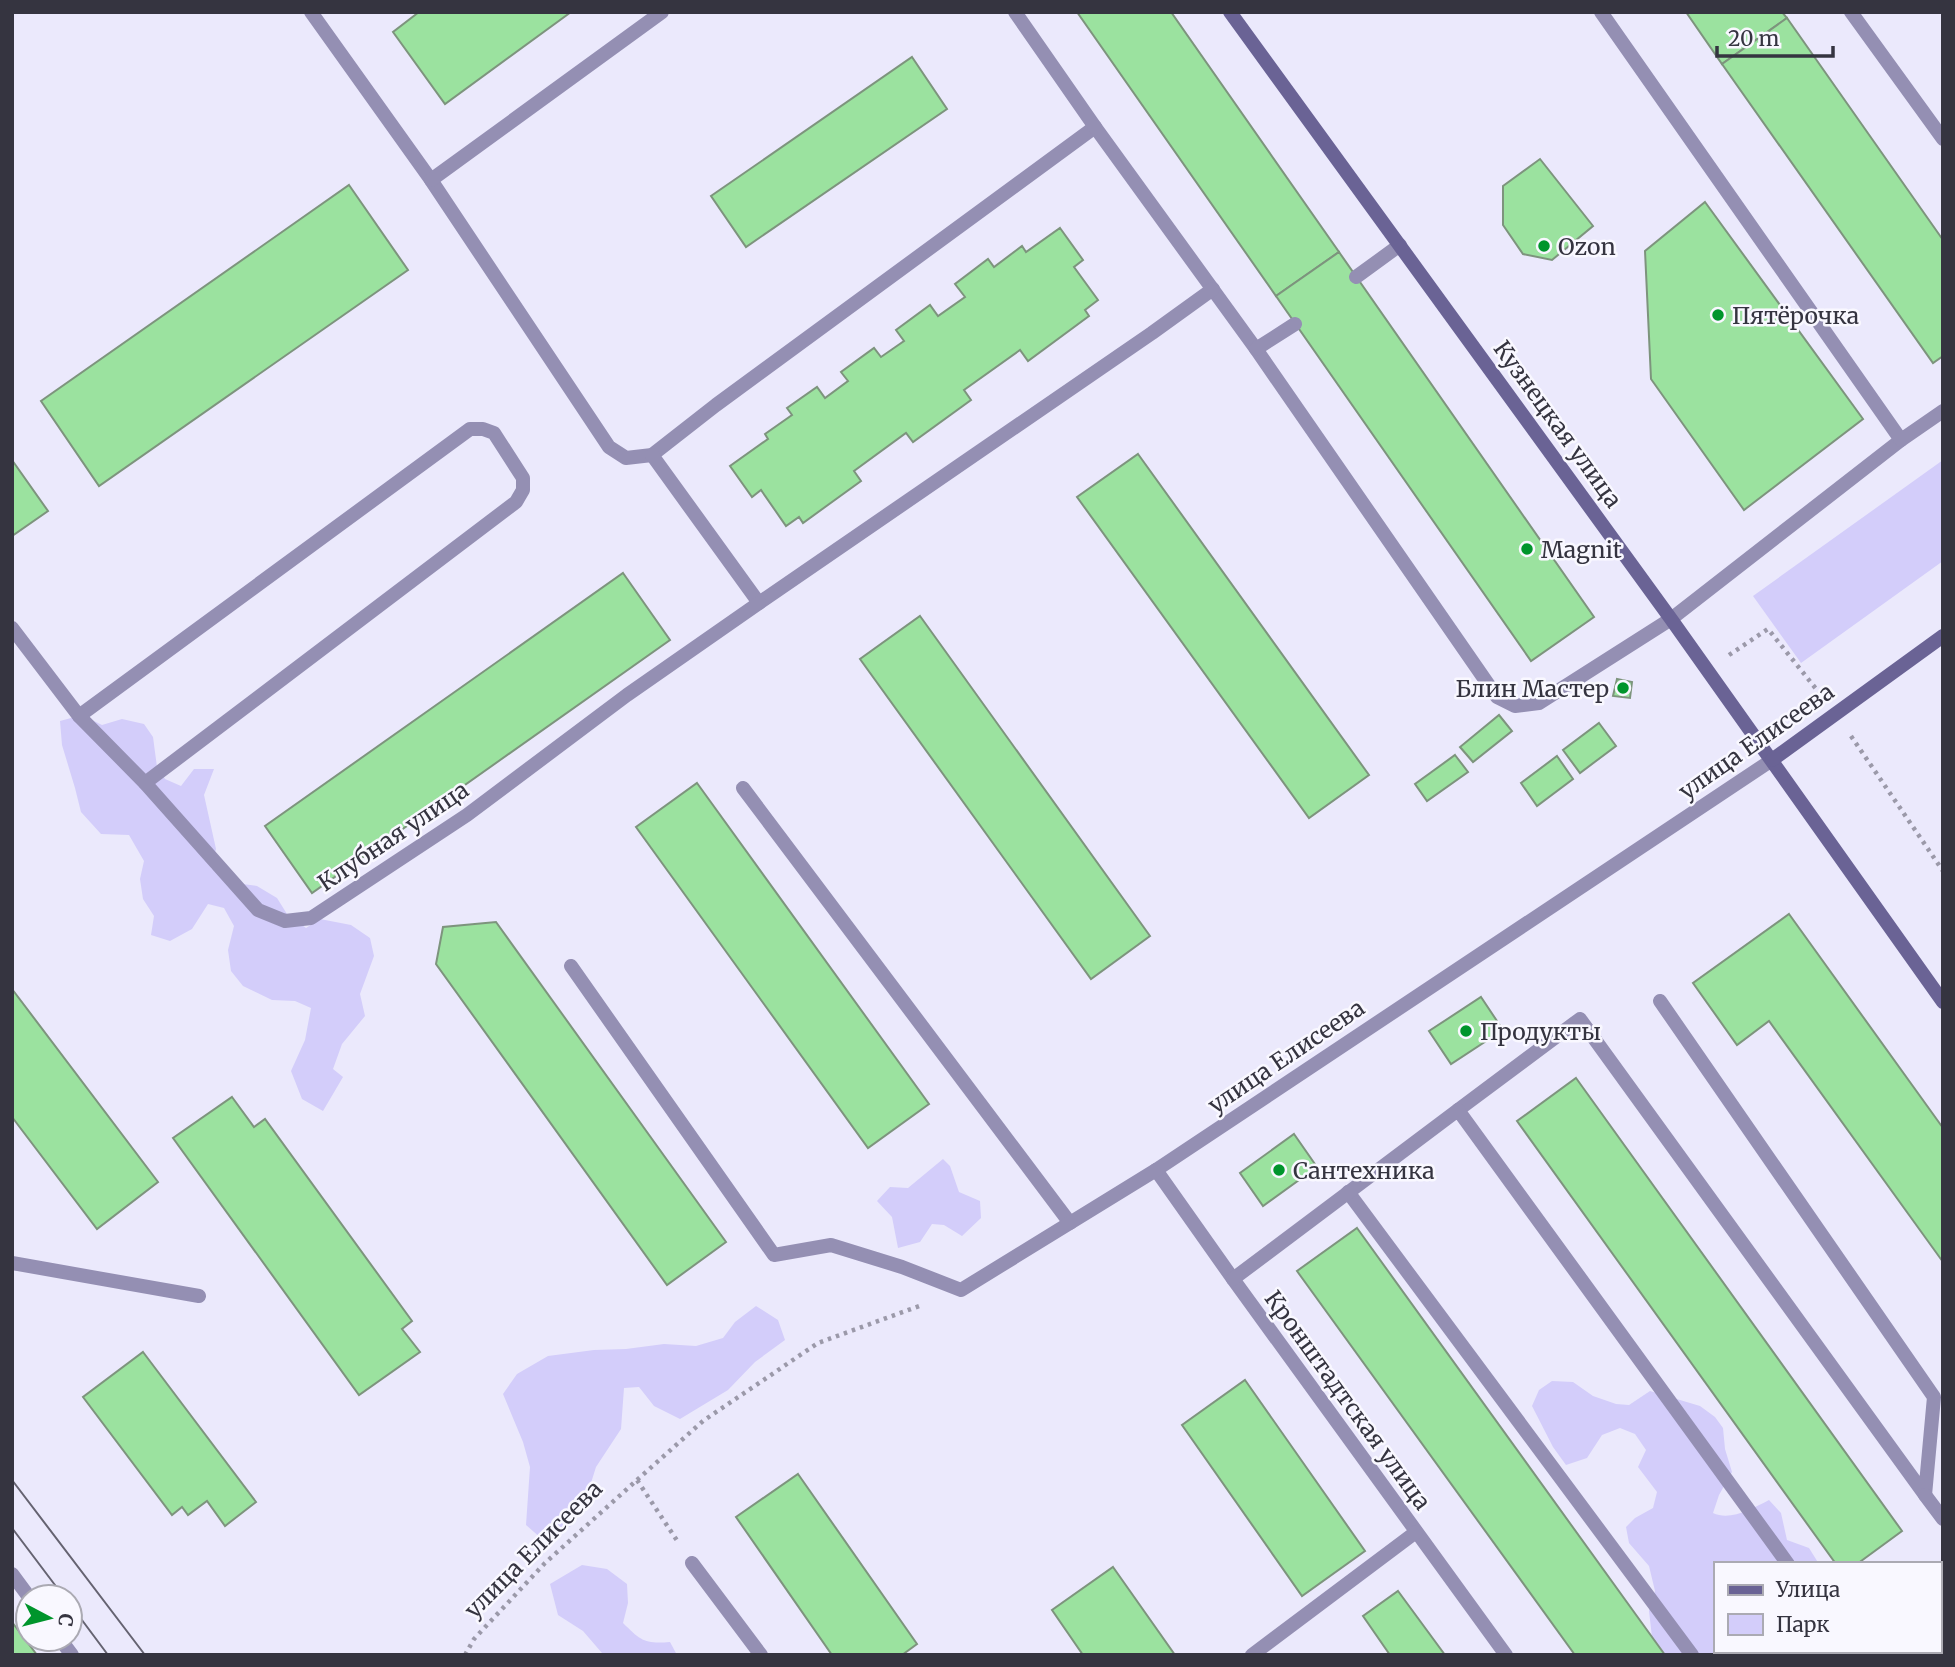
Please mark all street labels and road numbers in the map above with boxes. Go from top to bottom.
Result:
street label: Кузнецкая улица [1488,335,1628,513]
street label: улица Елисеева [1673,677,1839,805]
street label: Клубная улица [312,775,474,897]
street label: улица Елисеева [1202,993,1370,1119]
street label: Кронштадтская улица [1259,1285,1437,1515]
street label: улица Елисеева [458,1474,608,1624]

